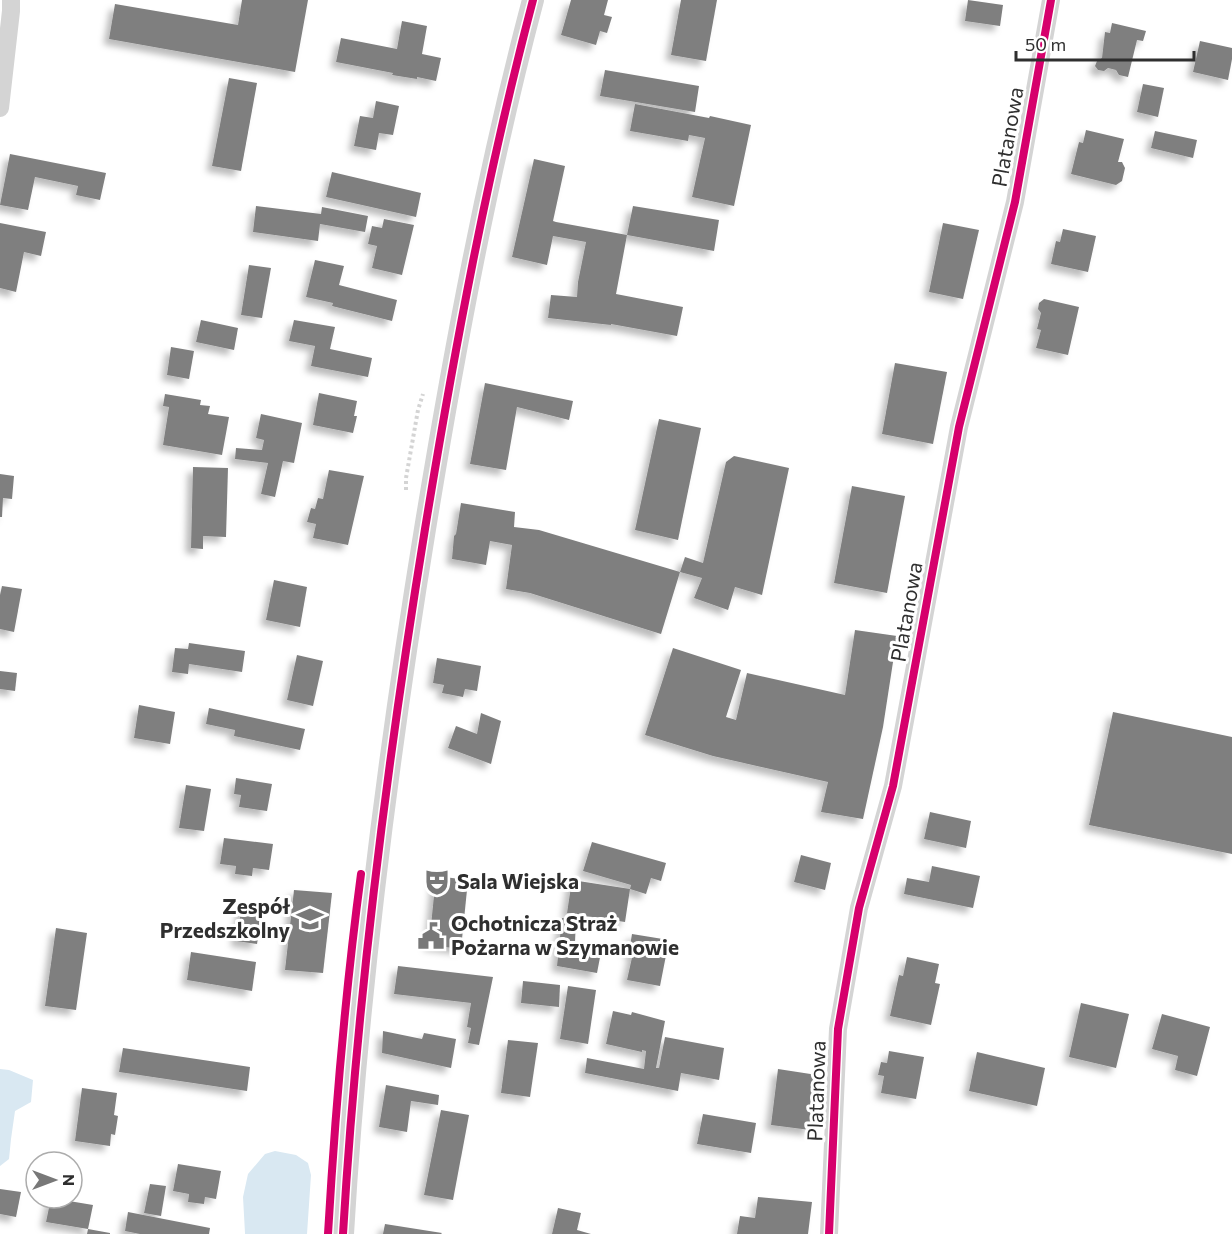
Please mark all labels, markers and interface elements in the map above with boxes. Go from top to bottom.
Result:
scale bar [1016,24,1194,62]
text: 50 m [1025,33,1066,55]
street label: Platanowa [985,85,1028,189]
street label: Platanowa [884,560,927,664]
theatre icon: Sala Wiejska [422,867,452,897]
place label: Sala Wiejska [457,868,579,893]
place label: Zespół Przedszkolny [160,893,291,942]
school or university icon: Zespół Przedszkolny [295,904,325,934]
place label: Ochotnicza Straż Pożarna w Szymanowie [451,910,679,959]
public building icon: Ochotnicza Straż Pożarna w Szymanowie [416,921,446,951]
street label: Platanowa [801,1040,830,1142]
north arrow [24,1150,84,1210]
text: N [60,1174,79,1186]

